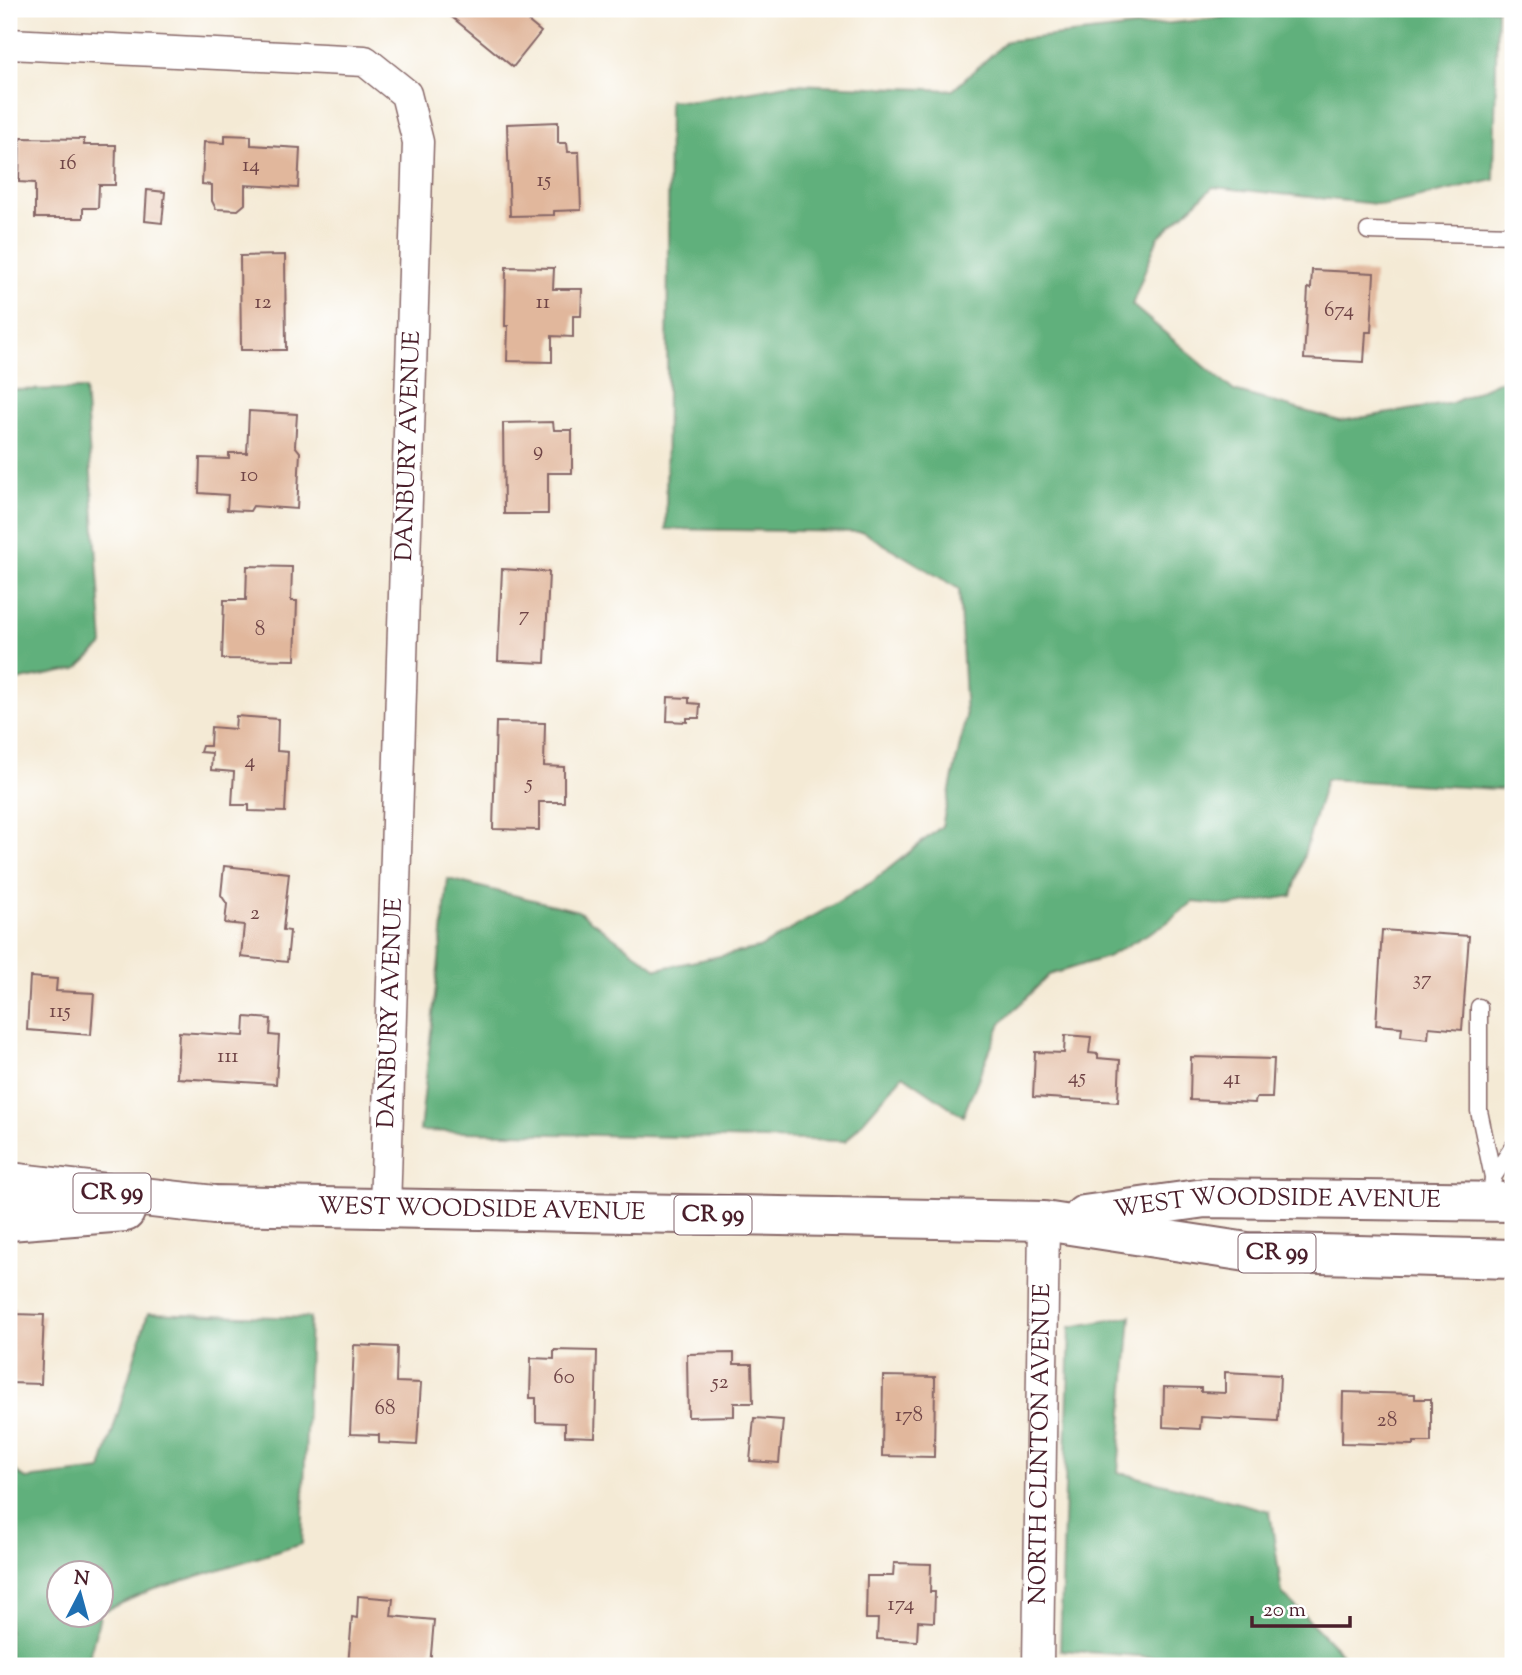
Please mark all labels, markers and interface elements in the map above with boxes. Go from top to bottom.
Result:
house number: 16 [59,149,77,179]
house number: 14 [242,151,260,181]
house number: 15 [537,166,551,196]
house number: 12 [255,288,272,318]
house number: 11 [536,288,550,318]
house number: 674 [1324,296,1354,326]
street label: DANBURY AVENUE [388,330,430,562]
house number: 9 [533,436,543,466]
house number: 10 [240,461,258,491]
house number: 7 [519,601,530,631]
house number: 8 [255,615,265,645]
house number: 4 [245,747,255,777]
house number: 5 [524,769,533,799]
street label: DANBURY AVENUE [370,897,412,1129]
house number: 2 [250,899,260,929]
house number: 37 [1412,965,1432,995]
house number: 115 [49,997,71,1027]
house number: 111 [217,1042,239,1072]
house number: 45 [1068,1063,1086,1093]
house number: 41 [1223,1064,1241,1094]
road number: CR 99 [74,1174,150,1212]
street label: WEST WOODSIDE AVENUE [1112,1179,1441,1228]
street label: WEST WOODSIDE AVENUE [318,1190,646,1230]
road number: CR 99 [674,1196,752,1234]
road number: CR 99 [1238,1234,1316,1272]
street label: NORTH CLINTON AVENUE [1022,1283,1060,1605]
house number: 60 [553,1363,575,1393]
house number: 52 [710,1368,729,1398]
house number: 68 [375,1394,395,1424]
house number: 178 [895,1401,923,1431]
house number: 28 [1377,1406,1397,1436]
north arrow [46,1560,116,1630]
text: N [73,1565,90,1594]
scale bar [1252,1584,1350,1628]
house number: 174 [888,1590,914,1620]
text: 20 m [1263,1596,1306,1626]

